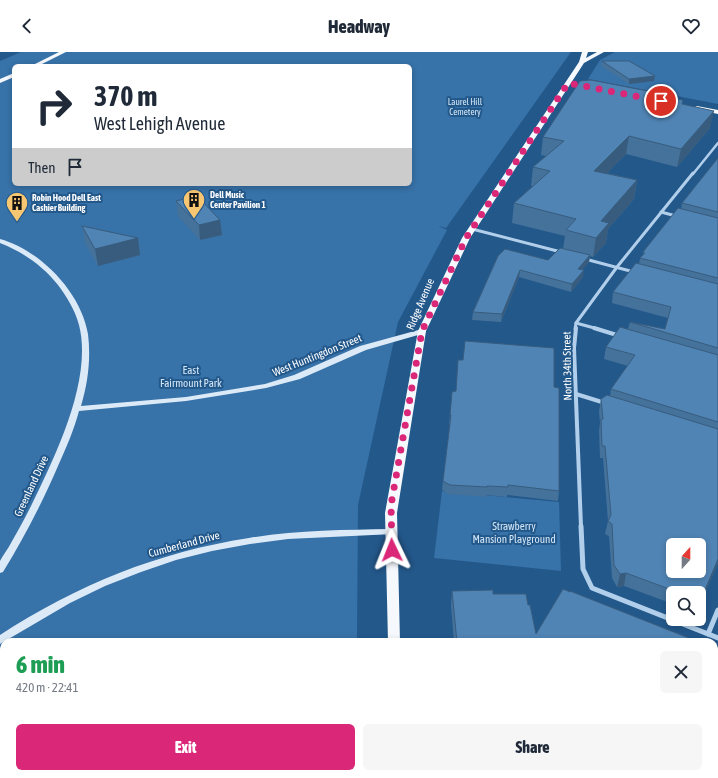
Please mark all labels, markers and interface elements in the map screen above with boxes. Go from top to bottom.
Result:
icon: back [16,15,38,37]
icon: heart [680,15,702,37]
text: Headway [328,16,390,37]
icon: right [28,80,80,132]
text: 370 m [94,80,157,112]
pin [644,84,678,118]
icon: arrive [650,90,672,112]
park label: Laurel Hill Cemetery [448,97,483,117]
text: West Lehigh Avenue [94,113,225,134]
icon: arrive [64,156,86,178]
text: Then [28,159,56,176]
building icon: Dell Music Center Pavilion 1 [181,187,207,220]
building icon: Robin Hood Dell East Cashier Building [4,190,30,223]
place label: Dell Music Center Pavilion 1 [210,190,266,210]
place label: Robin Hood Dell East Cashier Building [32,193,101,213]
street label: Ridge Avenue [404,276,436,332]
street label: North 34th Street [560,331,574,401]
street label: West Huntingdon Street [271,332,363,378]
park label: East Fairmount Park [160,364,222,389]
street label: Greenland Drive [12,454,50,518]
park label: Strawberry Mansion Playground [472,520,556,545]
street label: Cumberland Drive [147,529,221,559]
position arrow [371,529,413,571]
north arrow [666,538,706,578]
map controls [666,538,706,626]
button: search [666,586,706,626]
text: 6 min [16,651,65,678]
button: close [660,651,702,693]
text: 420 m · 22:41 [16,680,79,695]
button: Exit [16,724,355,770]
button: Share [363,724,702,770]

